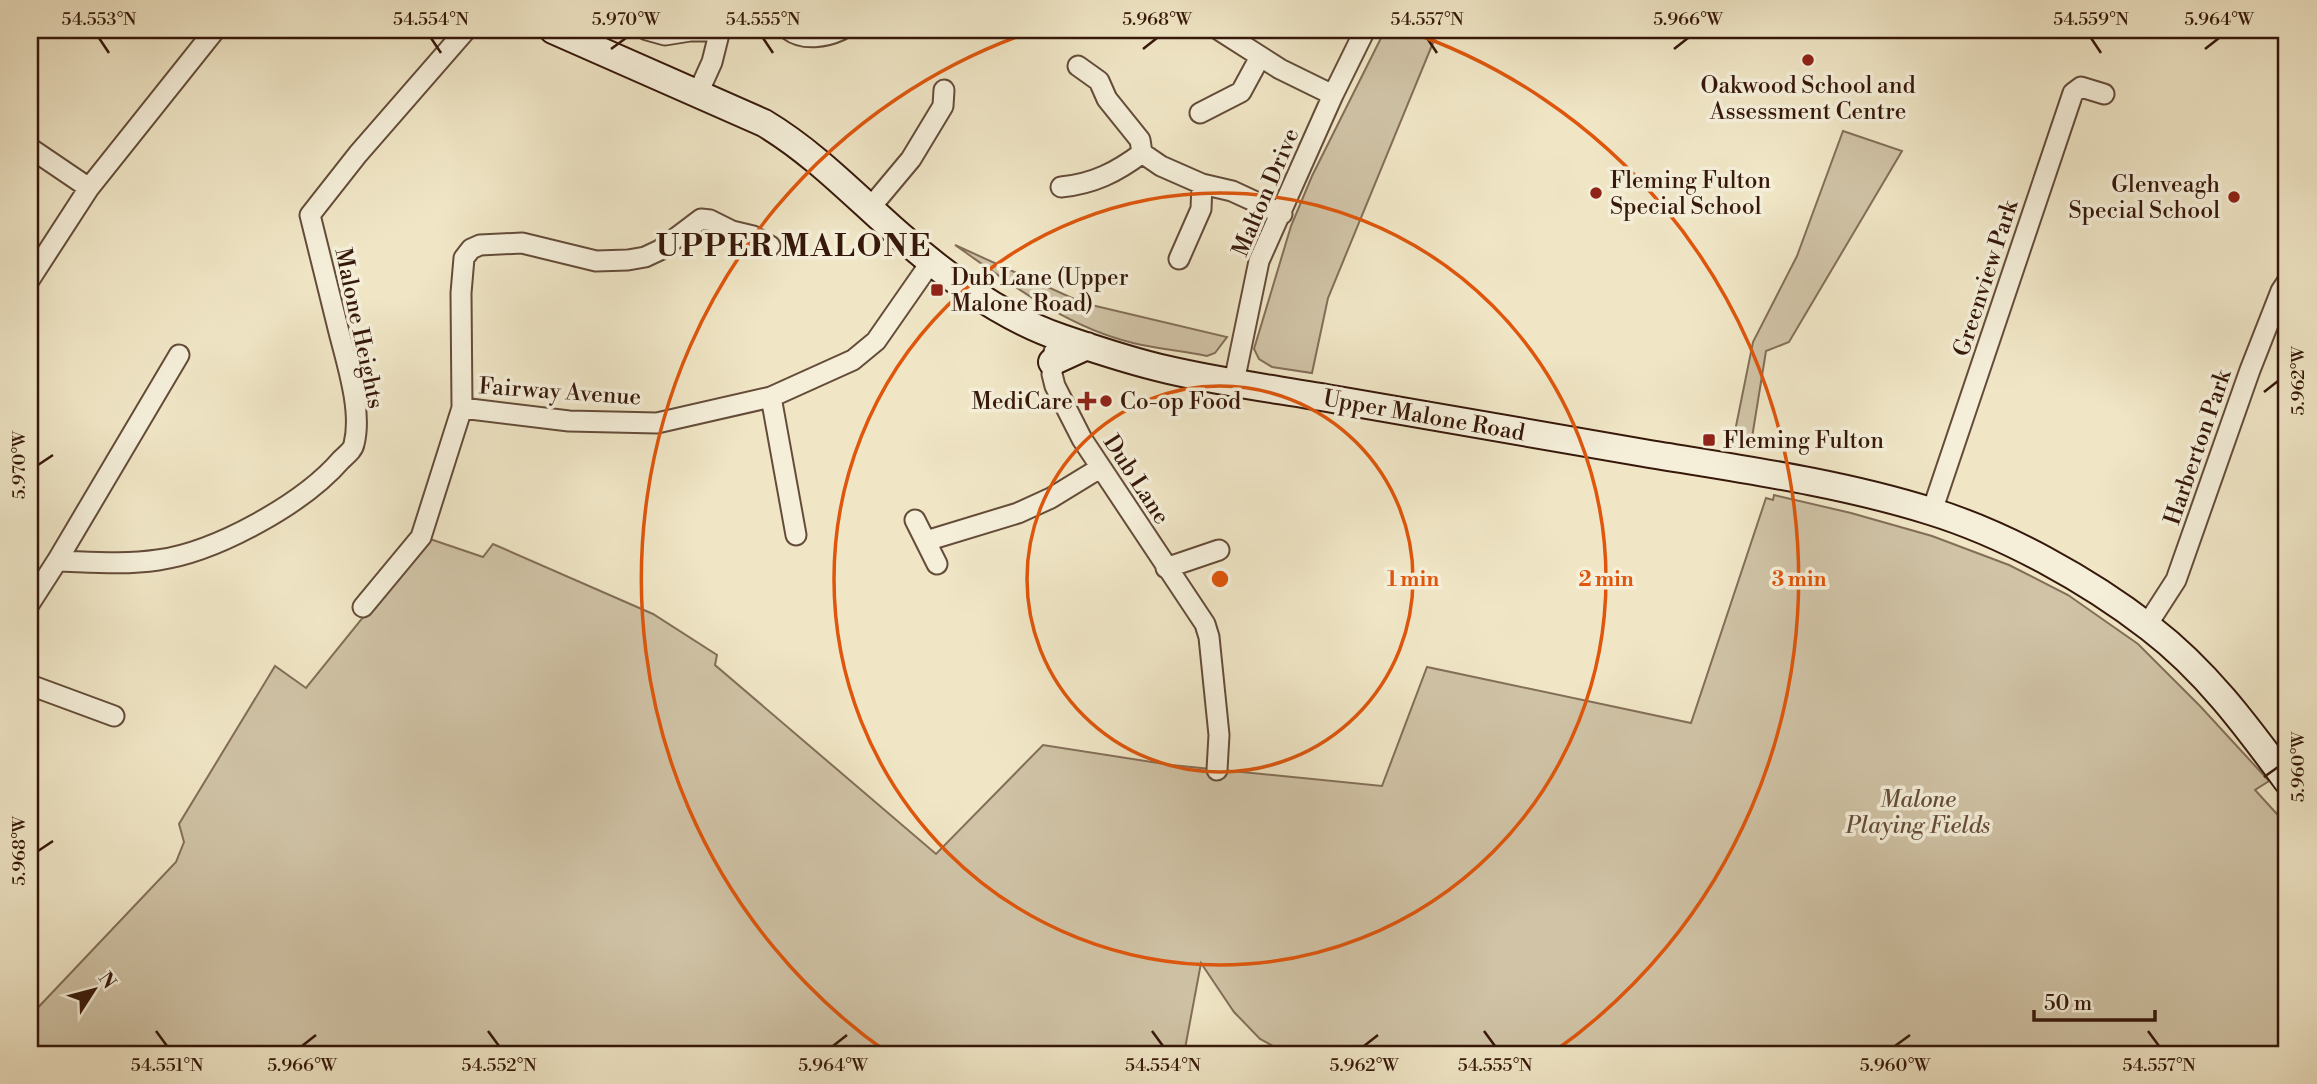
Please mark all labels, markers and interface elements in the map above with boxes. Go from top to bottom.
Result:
text: 54.553°N [62,8,137,31]
text: 54.554°N [393,8,470,31]
text: 5.970°W [592,8,661,31]
text: 54.555°N [726,8,801,31]
text: 5.968°W [1122,8,1193,31]
text: 54.557°N [1390,8,1464,31]
text: 5.966°W [1653,8,1723,31]
text: 54.559°N [2053,8,2129,31]
text: 5.964°W [2184,8,2255,31]
marker: Oakwood School and Assessment Centre [1800,52,1816,68]
place label: Oakwood School and Assessment Centre [1700,72,1916,126]
street label: Malton Drive [1226,124,1305,261]
place label: Fleming Fulton Special School [1610,167,1771,221]
place label: Glenveagh Special School [2068,171,2220,225]
marker: Fleming Fulton Special School [1588,185,1604,201]
marker: Glenveagh Special School [2226,189,2242,205]
street label: Greenview Park [1948,196,2025,360]
district label: UPPER MALONE [656,228,932,266]
street label: Malone Heights [328,245,390,411]
place label: Dub Lane (Upper Malone Road) [951,264,1129,318]
marker: Dub Lane (Upper Malone Road) [929,282,945,298]
text: 5.962°W [2287,346,2310,415]
street label: Harberton Park [2158,365,2238,529]
street label: Fairway Avenue [478,372,642,412]
street label: Upper Malone Road [1321,384,1527,448]
place label: MediCare [972,388,1073,416]
place label: Co-op Food [1120,388,1241,416]
marker: MediCare [1079,393,1095,409]
marker: Co-op Food [1098,393,1114,409]
place label: Fleming Fulton [1723,427,1884,455]
text: 5.970°W [8,430,31,499]
street label: Dub Lane [1097,430,1175,530]
marker: Fleming Fulton [1701,432,1717,448]
centre of rings [1208,567,1232,591]
text: 1 min [1387,567,1439,593]
text: 2 min [1578,567,1634,593]
text: 3 min [1772,567,1826,593]
text: 5.960°W [2287,731,2310,802]
park label: Malone Playing Fields [1845,786,1991,840]
text: 5.968°W [8,815,31,886]
north arrow [60,954,130,1024]
text: N [93,967,121,994]
scale bar [2034,979,2154,1023]
text: 50 m [2044,991,2092,1017]
text: 54.551°N [131,1054,204,1077]
text: 5.966°W [267,1054,337,1077]
text: 54.552°N [461,1054,537,1077]
text: 5.964°W [798,1054,869,1077]
text: 54.554°N [1125,1054,1202,1077]
text: 5.962°W [1330,1054,1399,1077]
text: 54.555°N [1458,1054,1533,1077]
text: 5.960°W [1860,1054,1931,1077]
text: 54.557°N [2122,1054,2196,1077]

